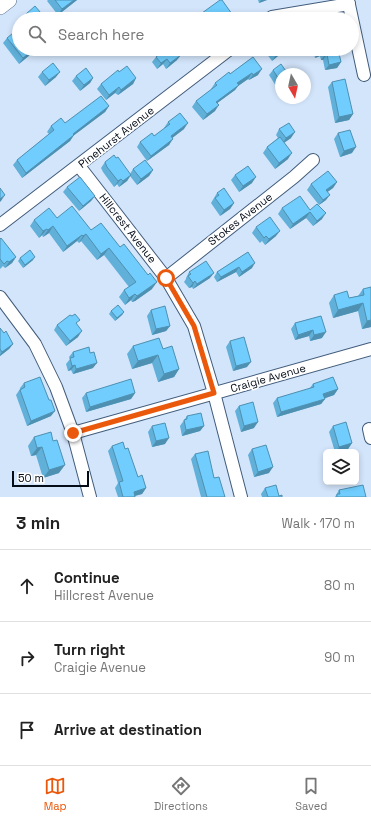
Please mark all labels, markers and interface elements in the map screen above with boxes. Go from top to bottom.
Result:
search box [12,12,359,56]
icon: search [26,23,48,45]
text: Search here [58,25,144,44]
north arrow [275,68,311,104]
street label: Pinehurst Avenue [75,103,157,171]
street label: Hillcrest Avenue [96,190,160,266]
street label: Stokes Avenue [205,190,275,248]
route start [157,269,175,287]
street label: Craigie Avenue [229,361,307,395]
route end [64,424,82,442]
map controls [323,449,359,485]
button: layers [323,449,359,485]
scale bar [12,469,89,488]
text: 50 m [18,471,44,485]
text: 3 min [16,512,60,534]
text: Walk · 170 m [281,515,355,532]
text: Continue [54,568,120,587]
icon: ahead [16,575,38,597]
text: 80 m [324,577,355,594]
text: Hillcrest Avenue [54,587,154,604]
text: Turn right [54,640,125,659]
icon: right [16,647,38,669]
text: 90 m [324,649,355,666]
text: Craigie Avenue [54,659,146,676]
icon: arrive [16,719,38,741]
text: Arrive at destination [54,720,202,739]
tab: Map [44,775,67,813]
tab: Directions [154,775,208,813]
tab: Saved [295,775,327,813]

